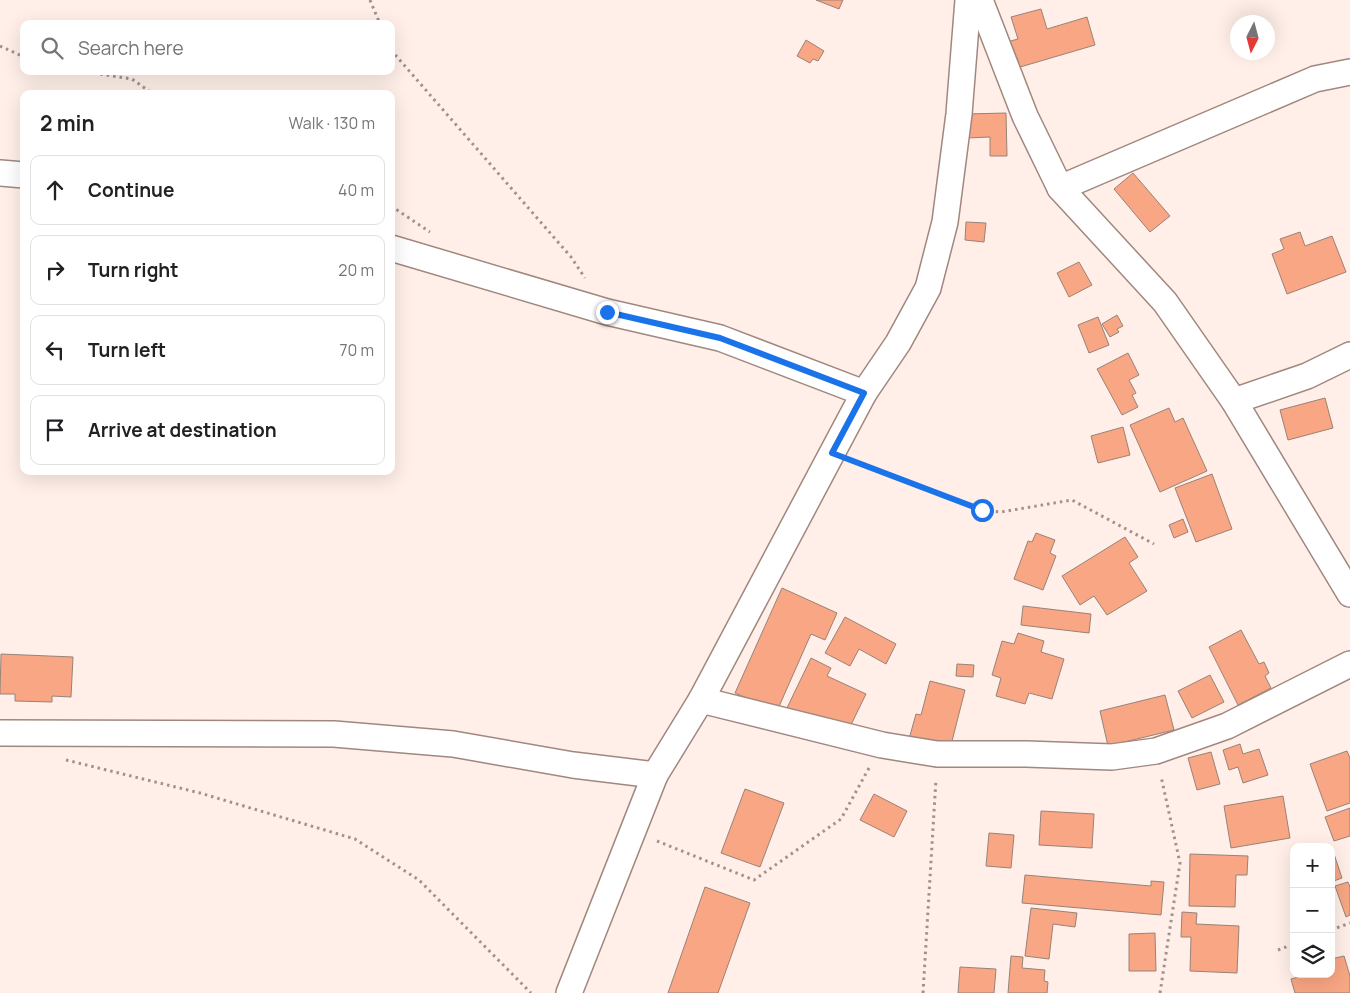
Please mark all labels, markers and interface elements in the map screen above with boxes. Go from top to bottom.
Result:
north arrow [1230,15,1275,60]
search box [20,20,395,75]
icon: search [38,34,66,62]
text: Search here [78,35,184,61]
text: 2 min [40,109,95,137]
text: Walk · 130 m [289,112,375,134]
icon: ahead [41,176,69,204]
text: Continue [88,177,174,203]
text: 40 m [338,179,374,201]
icon: right [41,256,69,284]
text: Turn right [88,257,178,283]
text: 20 m [338,259,374,281]
route end [596,301,619,324]
icon: left [41,336,69,364]
text: Turn left [88,337,166,363]
text: 70 m [339,339,374,361]
icon: arrive [41,416,69,444]
text: Arrive at destination [88,417,277,443]
route start [971,499,994,522]
map controls [1290,843,1335,978]
button: + [1290,843,1335,888]
button: − [1290,888,1335,933]
button: layers [1290,933,1335,978]

